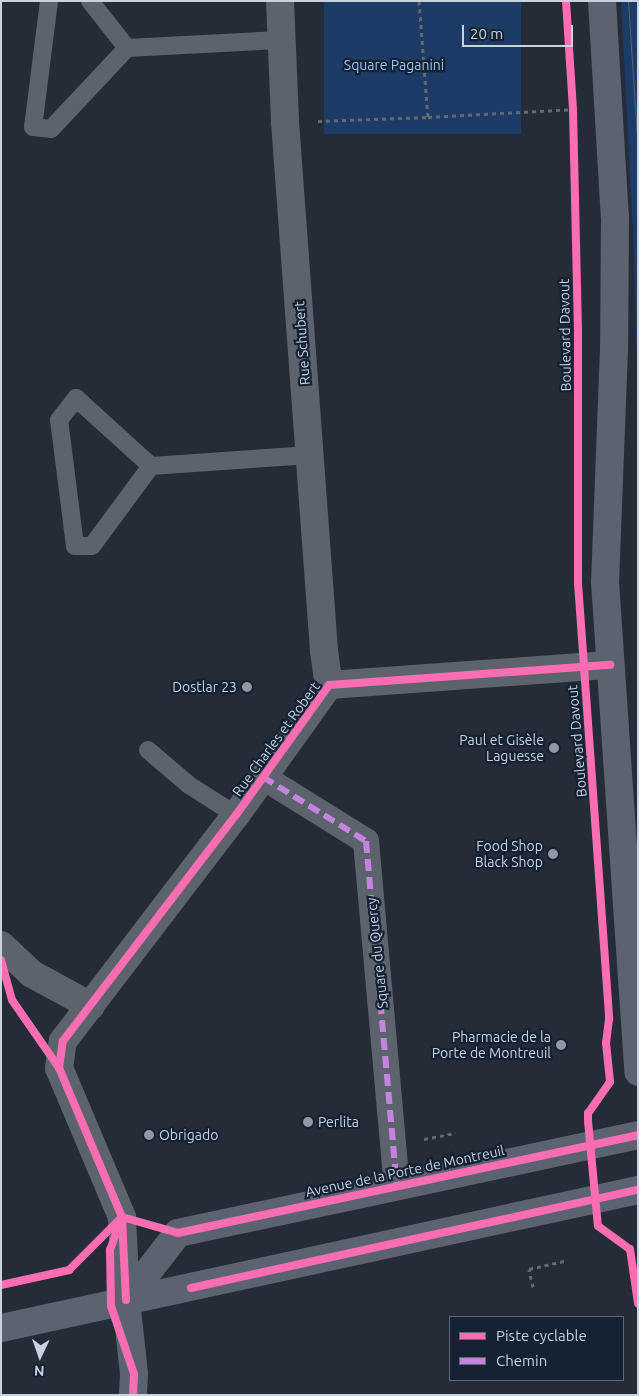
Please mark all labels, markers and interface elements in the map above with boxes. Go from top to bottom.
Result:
scale bar [464,15,575,47]
text: 20 m [470,25,503,42]
park label: Square Paganini [344,57,444,73]
street label: Boulevard Davout [556,278,574,392]
street label: Rue Schubert [291,300,313,386]
street label: Rue Charles et Robert [229,678,323,800]
place label: Dostlar 23 [172,679,237,695]
marker: Dostlar 23 [241,681,253,693]
street label: Boulevard Davout [564,684,590,798]
place label: Paul et Gisèle Laguesse [459,732,544,764]
marker: Paul et Gisèle Laguesse [548,742,560,754]
place label: Food Shop Black Shop [475,838,543,870]
marker: Food Shop Black Shop [547,848,559,860]
street label: Square du Quercy [363,897,391,1009]
place label: Pharmacie de la Porte de Montreuil [432,1029,551,1062]
marker: Pharmacie de la Porte de Montreuil [555,1039,567,1051]
place label: Perlita [318,1114,359,1130]
marker: Perlita [302,1116,314,1128]
place label: Obrigado [159,1127,218,1143]
marker: Obrigado [143,1129,155,1141]
street label: Avenue de la Porte de Montreuil [304,1142,506,1200]
legend [449,1316,624,1381]
text: Piste cyclable [496,1327,587,1344]
north arrow [15,1331,65,1381]
text: Chemin [496,1352,547,1369]
text: N [34,1363,45,1379]

